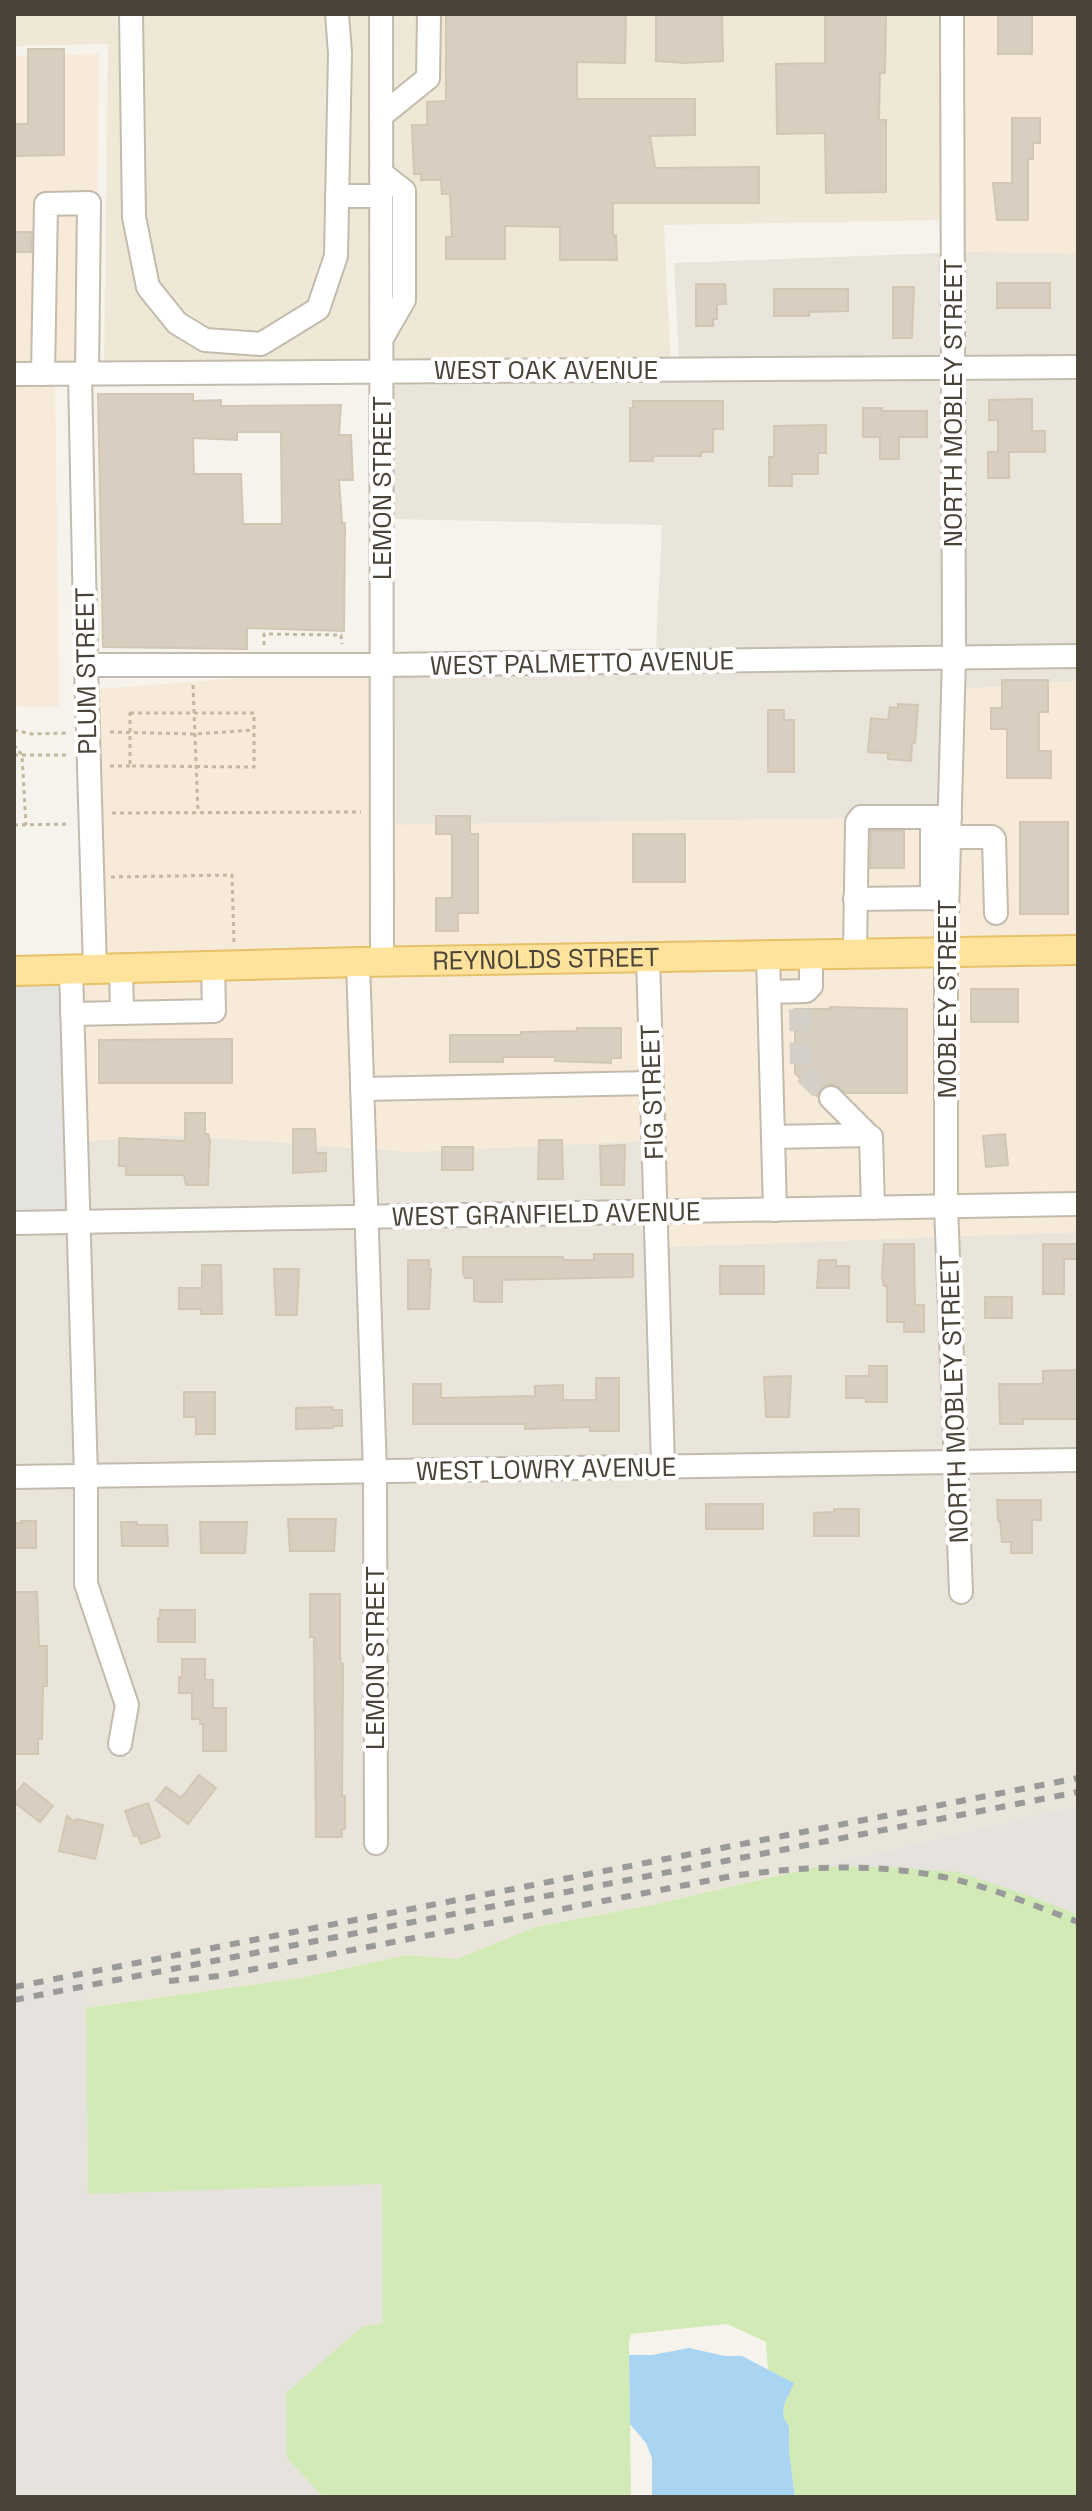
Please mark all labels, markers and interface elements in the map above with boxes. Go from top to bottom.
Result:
street label: NORTH MOBLEY STREET [936,259,970,547]
street label: WEST OAK AVENUE [434,353,658,387]
street label: LEMON STREET [365,396,399,580]
street label: PLUM STREET [68,587,104,755]
street label: WEST PALMETTO AVENUE [430,643,734,683]
street label: MOBLEY STREET [930,900,964,1098]
street label: REYNOLDS STREET [432,940,660,978]
street label: FIG STREET [633,1024,671,1160]
street label: WEST GRANFIELD AVENUE [391,1194,701,1234]
street label: NORTH MOBLEY STREET [932,1254,976,1544]
street label: WEST LOWRY AVENUE [416,1450,676,1488]
street label: LEMON STREET [358,1566,392,1750]

